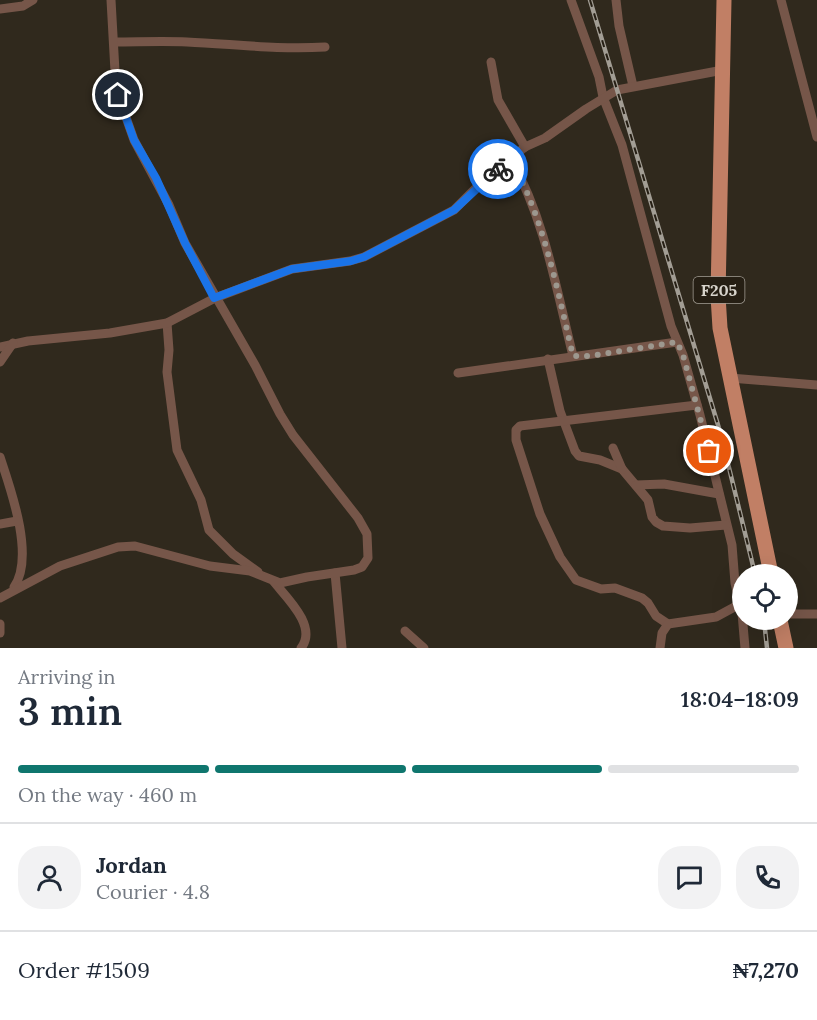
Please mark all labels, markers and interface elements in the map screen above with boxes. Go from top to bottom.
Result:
pin [92,69,143,120]
icon: home [101,78,134,111]
courier [468,139,528,199]
icon: bike [482,153,515,186]
road number: F205 [694,277,744,303]
pin [683,425,734,476]
icon: bag [692,434,725,467]
map controls [732,564,798,630]
button: locate [732,564,798,630]
text: Arriving in [18,664,115,689]
text: 18:04–18:09 [681,685,799,713]
text: 3 min [18,686,122,736]
text: On the way · 460 m [18,782,197,807]
button: person [18,846,81,909]
button: chat [658,846,721,909]
button: phone [736,846,799,909]
text: Jordan [96,851,167,879]
text: Courier · 4.8 [96,879,210,904]
text: Order #1509 [18,956,150,984]
text: ₦7,270 [733,956,799,984]

